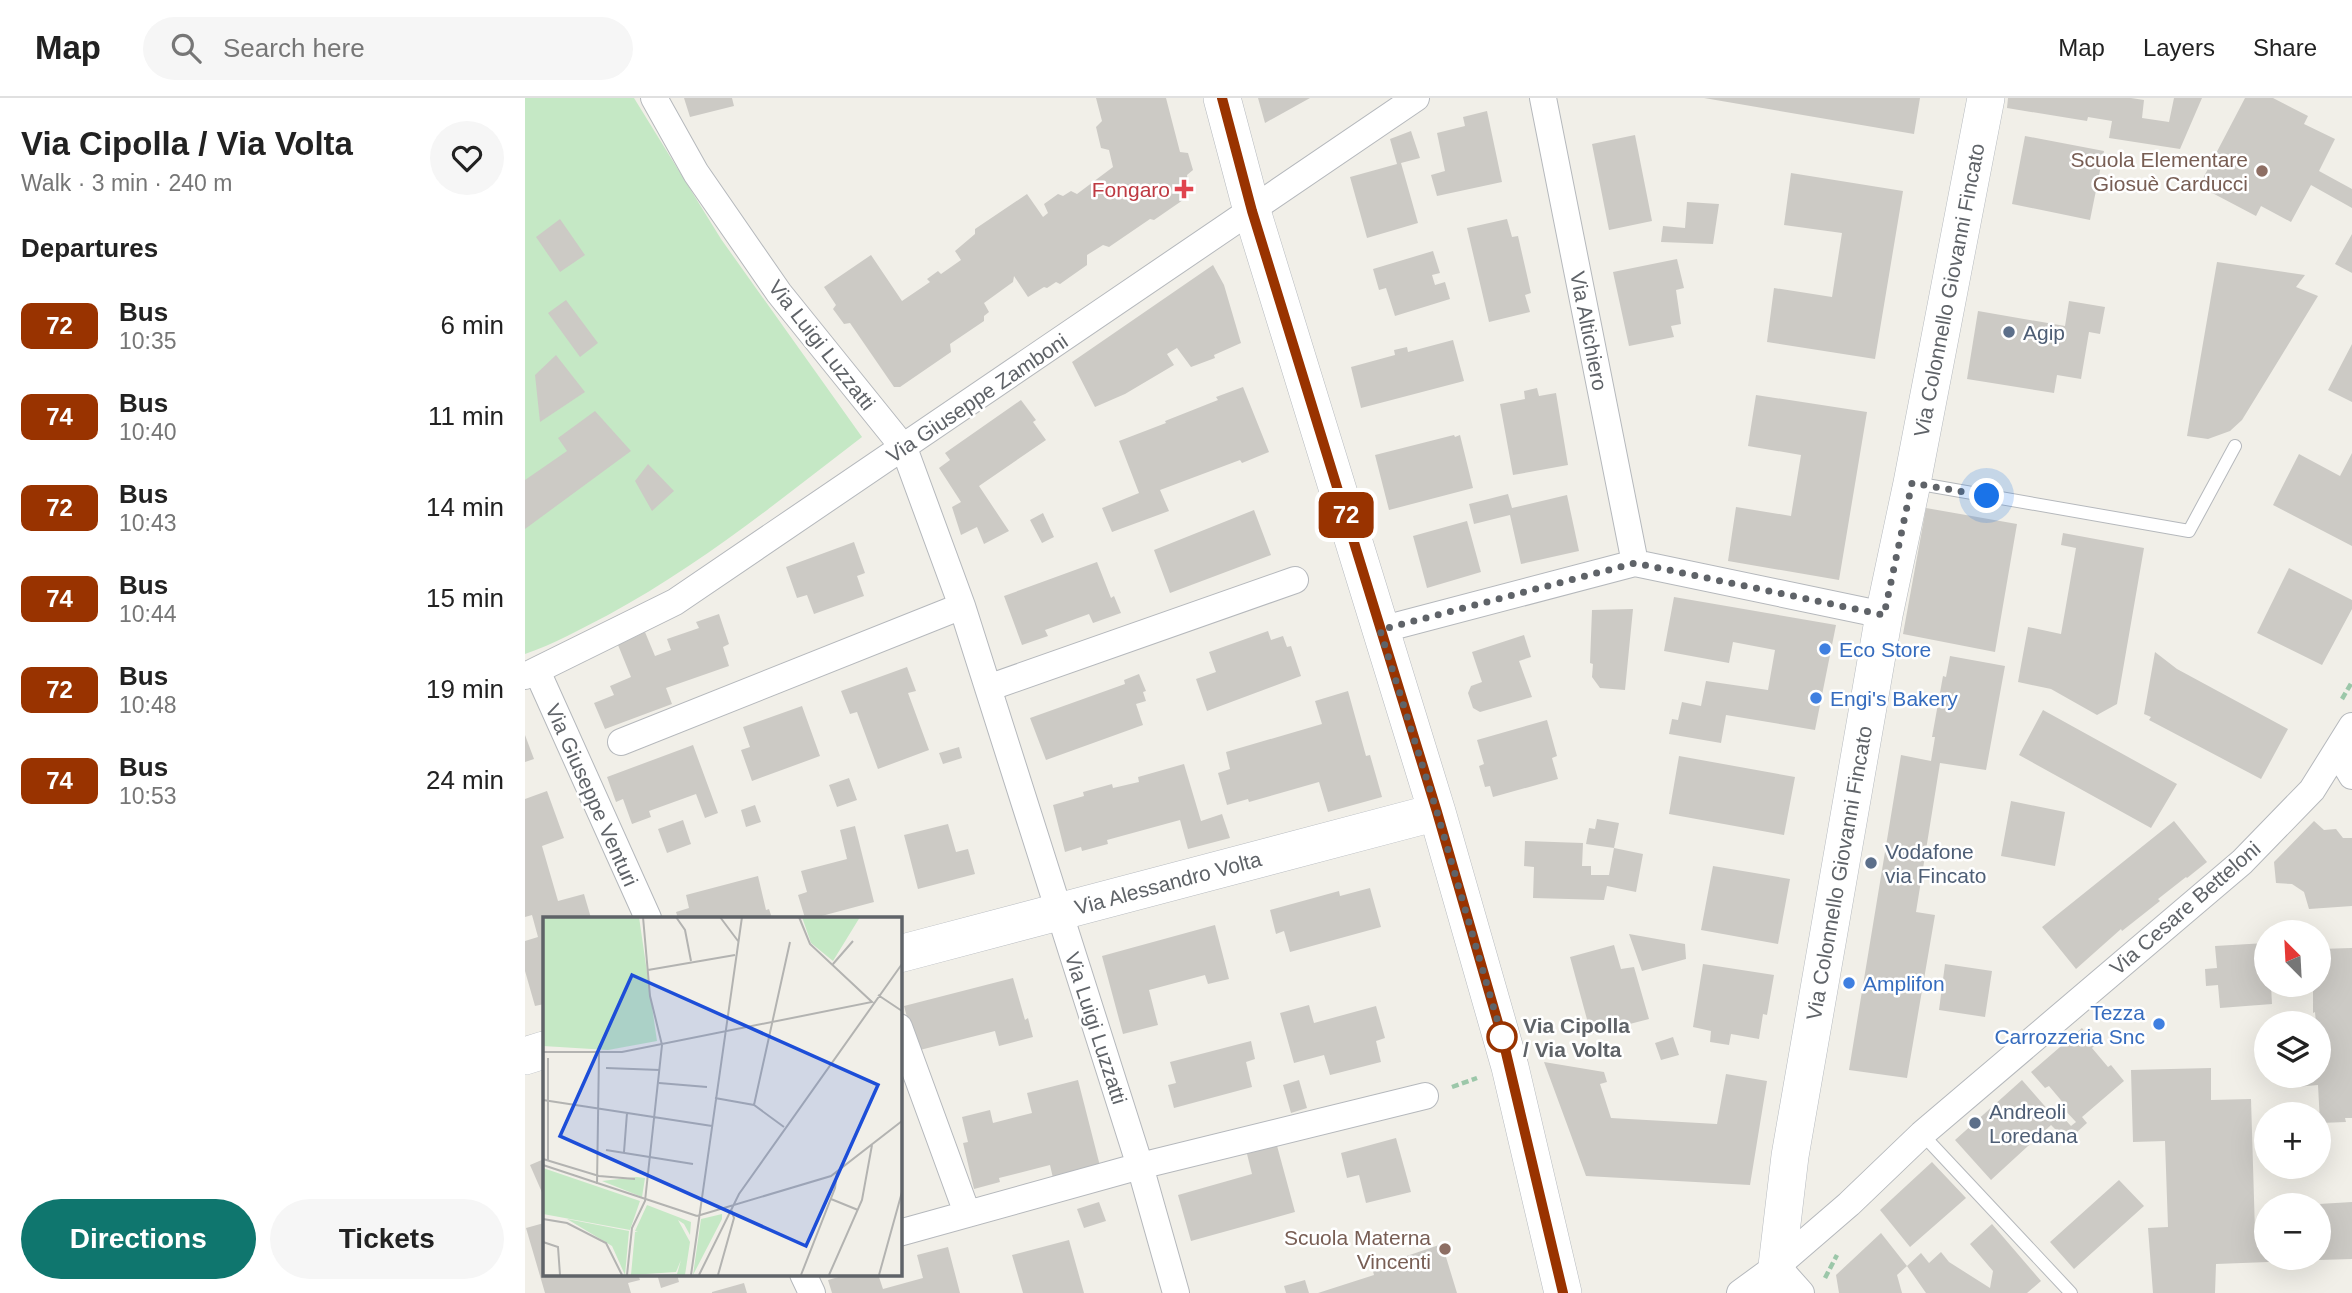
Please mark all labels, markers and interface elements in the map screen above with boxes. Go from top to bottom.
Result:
search box [143,17,633,80]
text: Map [35,29,101,66]
icon: search [167,29,205,67]
text: Search here [223,33,365,63]
text: Map [2058,34,2105,61]
text: Layers [2143,34,2215,61]
text: Share [2253,34,2317,61]
button: heart [430,121,504,195]
text: Via Cipolla / Via Volta [21,125,353,162]
street label: Via Colonnello Giovanni Fincato [1909,141,1989,439]
place label: Scuola Elementare Giosuè Carducci [2071,148,2248,195]
marker: Scuola Elementare Giosuè Carducci [2254,163,2270,179]
text: Walk · 3 min · 240 m [21,170,232,196]
place label: Fongaro [1092,178,1170,201]
marker: Fongaro [1176,181,1192,197]
text: Departures [21,233,158,263]
street label: Via Altichiero [1566,269,1612,393]
street label: Via Luigi Luzzatti [764,276,880,414]
text: Bus [119,297,168,327]
text: 6 min [440,310,504,340]
text: 72 [46,312,73,339]
place label: Agip [2023,321,2065,344]
marker: Agip [2001,324,2017,340]
text: 10:35 [119,328,177,354]
street label: Via Giuseppe Zamboni [882,329,1072,467]
text: Bus [119,388,168,418]
text: 11 min [428,401,504,431]
text: 74 [46,403,73,430]
text: 10:40 [119,419,177,445]
your location [1969,478,2004,513]
text: Bus [119,479,168,509]
text: 14 min [426,492,504,522]
line badge: 72 [1315,492,1377,538]
text: 72 [46,494,73,521]
text: 72 [1333,501,1359,528]
text: 10:43 [119,510,177,536]
text: Bus [119,570,168,600]
text: 15 min [426,583,504,613]
text: 74 [46,585,73,612]
text: 10:44 [119,601,177,627]
place label: Eco Store [1839,638,1931,661]
marker: Eco Store [1817,641,1833,657]
text: Bus [119,661,168,691]
text: 19 min [426,674,504,704]
text: 72 [46,676,73,703]
place label: Engi's Bakery [1830,687,1958,710]
marker: Engi's Bakery [1808,690,1824,706]
text: 10:48 [119,692,177,718]
street label: Via Giuseppe Venturi [541,700,643,890]
street label: Via Colonnello Giovanni Fincato [1802,724,1876,1022]
text: Bus [119,752,168,782]
text: 24 min [426,765,504,795]
text: 74 [46,767,73,794]
text: 10:53 [119,783,177,809]
street label: Via Cesare Betteloni [2105,837,2265,979]
place label: Vodafone via Fincato [1885,840,1987,887]
street label: Via Alessandro Volta [1072,847,1264,919]
marker: Vodafone via Fincato [1863,855,1879,871]
inset map [543,917,901,1276]
north arrow [2254,920,2331,998]
map controls [2254,920,2331,1270]
street label: Via Luigi Luzzatti [1061,949,1131,1107]
place label: Amplifon [1863,972,1945,995]
marker: Amplifon [1841,975,1857,991]
place label: Tezza Carrozzeria Snc [1994,1001,2145,1048]
button: layers [2254,1011,2331,1088]
place label: Via Cipolla / Via Volta [1523,1014,1630,1061]
marker: Tezza Carrozzeria Snc [2151,1016,2167,1032]
marker: Via Cipolla / Via Volta [1487,1022,1517,1052]
place label: Andreoli Loredana [1989,1100,2078,1147]
button: + [2254,1102,2331,1179]
marker: Andreoli Loredana [1967,1115,1983,1131]
button: − [2254,1193,2331,1270]
button: Directions [21,1199,256,1279]
button: Tickets [270,1199,504,1279]
place label: Scuola Materna Vincenti [1284,1226,1431,1273]
marker: Scuola Materna Vincenti [1437,1241,1453,1257]

